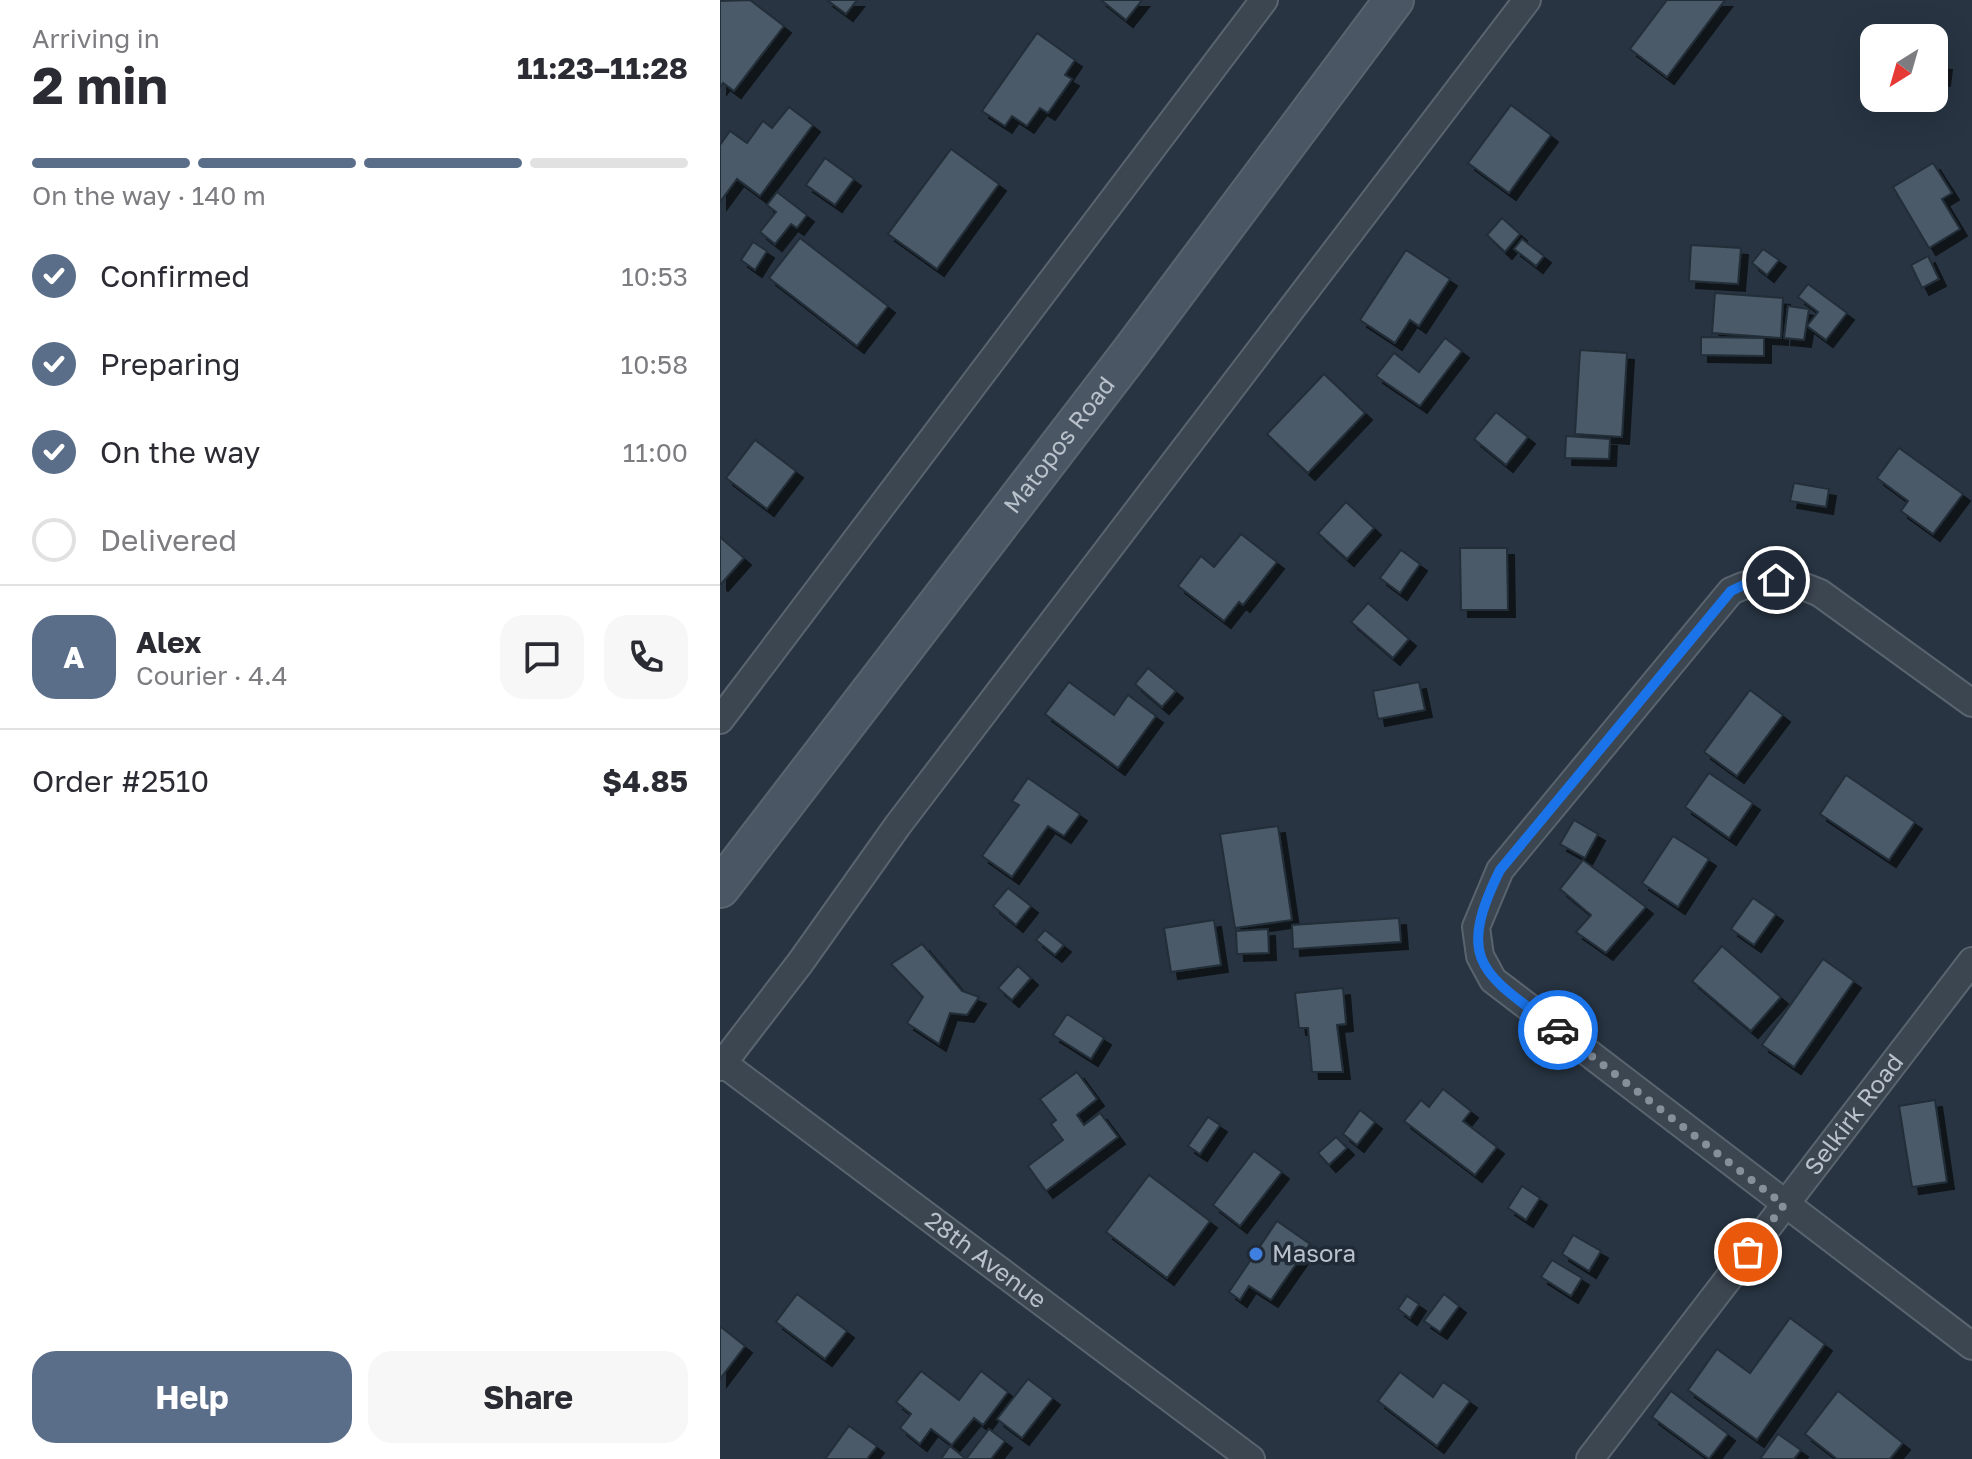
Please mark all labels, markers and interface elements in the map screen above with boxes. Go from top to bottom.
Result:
text: Arriving in [32,23,160,54]
north arrow [1860,24,1948,112]
map controls [1860,24,1948,112]
text: 11:23–11:28 [517,50,688,86]
text: 2 min [32,53,168,115]
text: On the way · 140 m [32,180,266,211]
icon: check [32,254,76,298]
text: Confirmed [100,258,250,294]
text: 10:53 [621,261,688,292]
icon: check [32,342,76,386]
text: Preparing [100,346,241,382]
text: 10:58 [621,349,688,380]
street label: Matopos Road [997,370,1120,518]
icon: check [32,430,76,474]
text: On the way [100,434,260,470]
text: 11:00 [623,437,688,468]
text: Delivered [100,522,237,558]
pin [1742,546,1810,614]
icon: home [1754,558,1798,602]
button: chat [500,615,584,699]
button: phone [604,615,688,699]
text: Alex [136,624,201,660]
text: A [63,639,85,675]
text: Courier · 4.4 [136,660,288,691]
text: Order #2510 [32,763,209,799]
text: $4.85 [602,763,688,799]
courier [1518,990,1598,1070]
icon: car [1536,1008,1580,1052]
street label: Selkirk Road [1797,1047,1909,1180]
street label: 28th Avenue [920,1204,1053,1314]
pin [1714,1218,1782,1286]
icon: bag [1726,1230,1770,1274]
place label: Masora [1272,1238,1356,1267]
marker: Masora [1247,1245,1265,1263]
button: Help [32,1351,352,1443]
button: Share [368,1351,688,1443]

